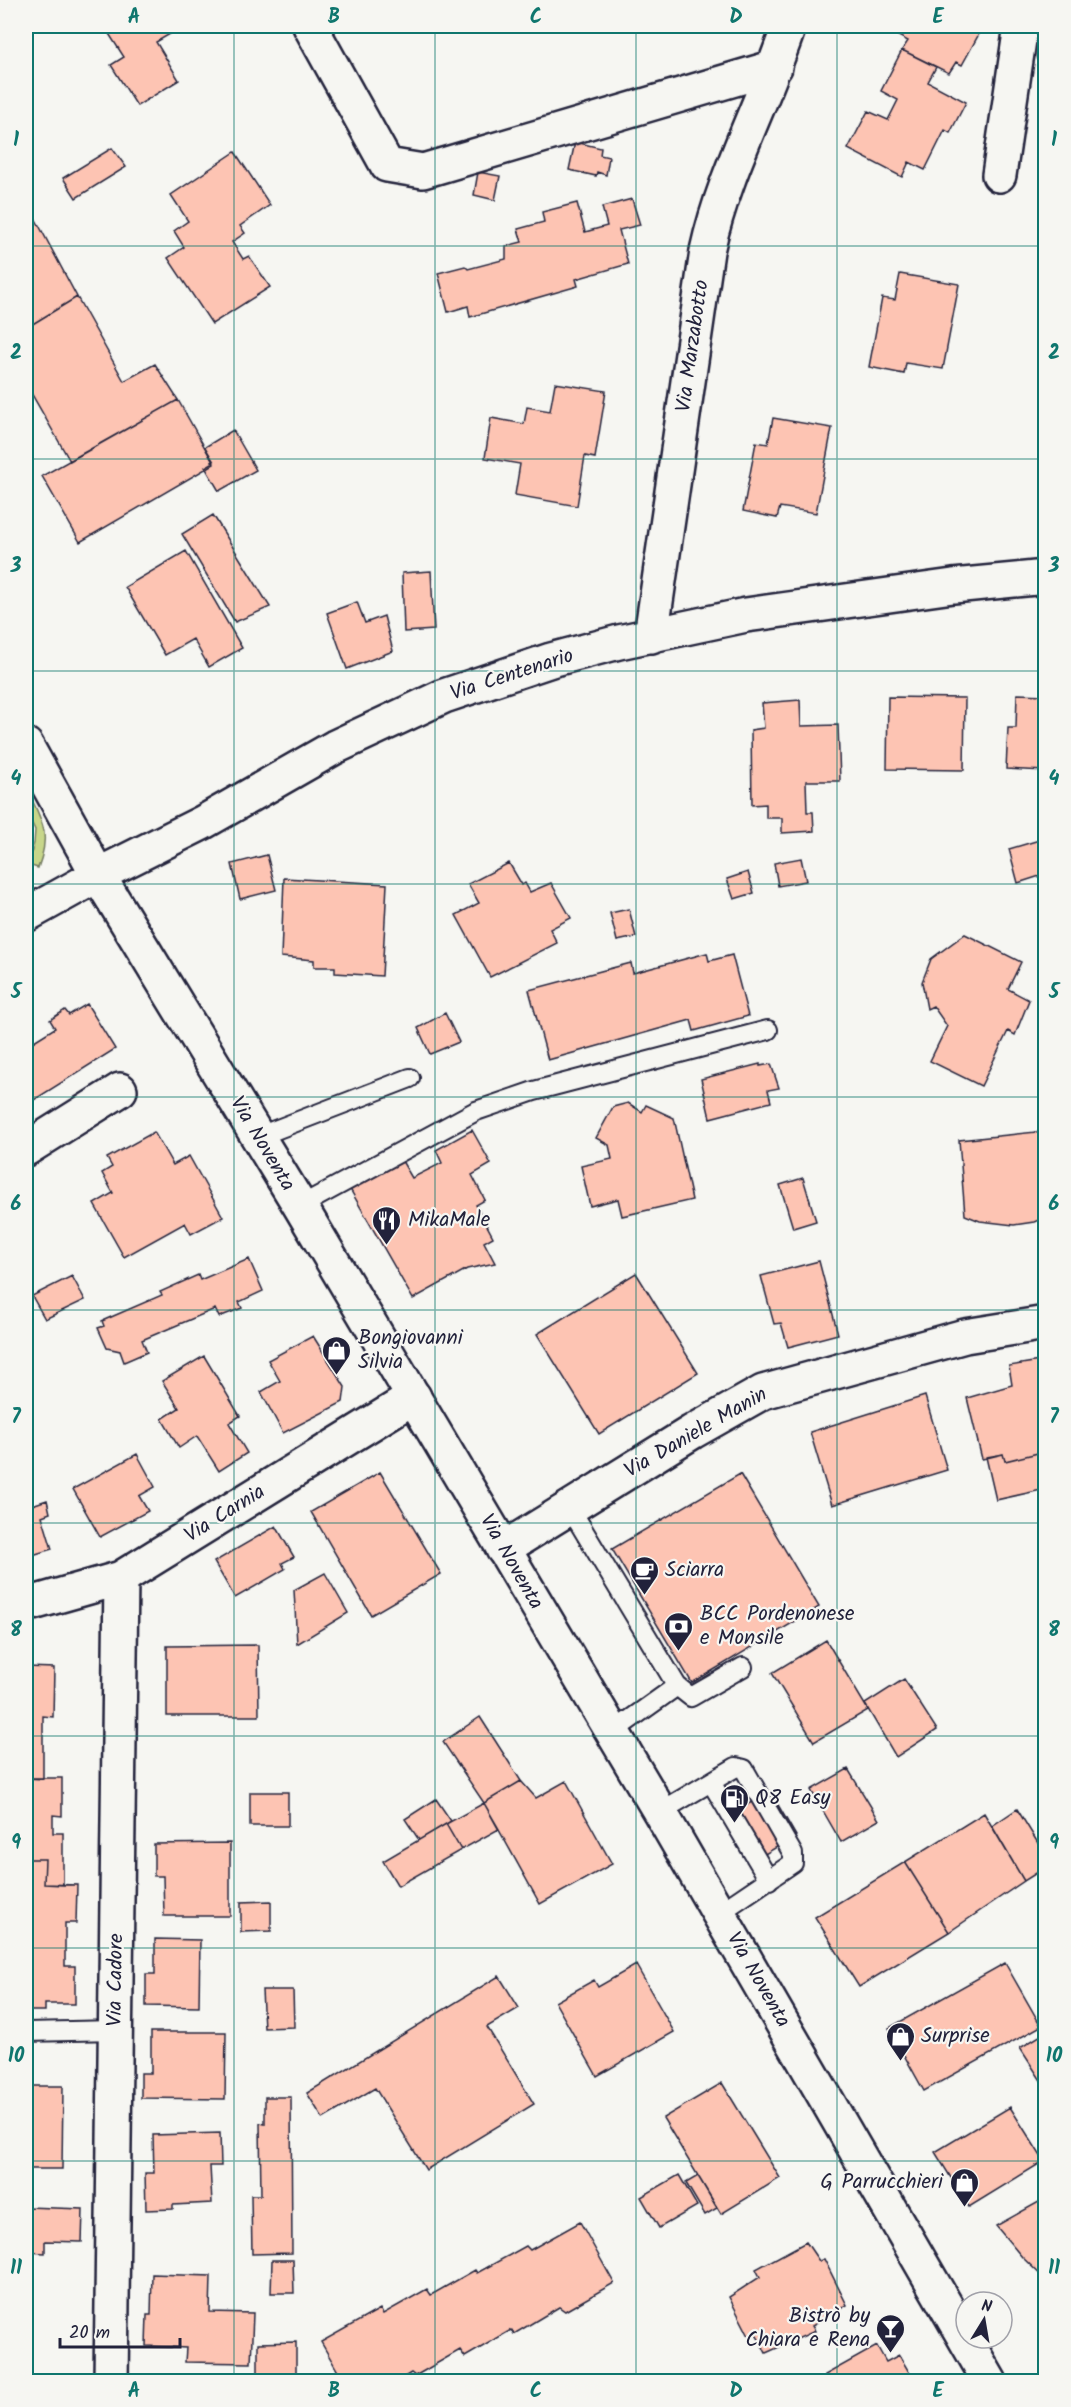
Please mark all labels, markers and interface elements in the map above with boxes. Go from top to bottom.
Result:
text: A [128,2,140,34]
text: B [328,2,340,34]
text: C [530,2,542,34]
text: D [729,2,743,34]
text: E [932,2,944,34]
text: 1 [13,125,19,157]
text: 1 [1051,125,1057,157]
street label: Via Marzabotto [667,278,719,414]
text: 2 [10,338,22,370]
text: 2 [1048,338,1060,370]
text: 3 [10,551,22,583]
text: 3 [1048,551,1060,583]
street label: Via Centenario [446,640,578,710]
text: 4 [11,764,22,796]
text: 4 [1049,764,1060,796]
text: 5 [10,977,23,1009]
text: 5 [1048,977,1061,1009]
street label: Via Noventa [221,1090,303,1198]
text: 6 [11,1189,22,1221]
text: 6 [1049,1189,1060,1221]
restaurant icon: MikaMale [371,1204,403,1246]
place label: MikaMale [408,1204,491,1237]
place label: Bongiovanni Silvia [358,1322,464,1379]
shop icon: Bongiovanni Silvia [321,1334,353,1376]
street label: Via Daniele Manin [618,1379,774,1487]
text: 7 [11,1402,21,1434]
text: 7 [1049,1402,1059,1434]
street label: Via Carnia [178,1476,272,1552]
street label: Via Noventa [470,1508,552,1616]
cafe icon: Sciarra [628,1554,660,1596]
place label: Sciarra [665,1554,724,1587]
place label: BCC Pordenonese e Monsile [700,1598,855,1655]
bank icon: BCC Pordenonese e Monsile [663,1610,695,1652]
text: 8 [10,1615,22,1647]
text: 8 [1048,1615,1060,1647]
fuel station icon: Q8 Easy [718,1782,750,1824]
place label: Q8 Easy [755,1782,831,1815]
text: 9 [11,1828,21,1860]
text: 9 [1049,1828,1059,1860]
street label: Via Noventa [717,1926,799,2034]
street label: Via Cadore [99,1933,133,2027]
shop icon: Surprise [884,2020,916,2062]
place label: Surprise [921,2020,990,2053]
text: 10 [8,2041,25,2073]
text: 10 [1046,2041,1063,2073]
place label: G Parrucchieri [820,2166,944,2199]
shop icon: G Parrucchieri [948,2166,980,2208]
text: 11 [10,2253,22,2285]
text: 11 [1048,2253,1060,2285]
north arrow [954,2290,1014,2350]
text: N [979,2294,994,2320]
place label: Bistrò by Chiara e Rena [745,2300,870,2357]
scale bar [60,2311,180,2349]
bar icon: Bistrò by Chiara e Rena [875,2312,907,2354]
text: 20 m [69,2319,110,2348]
text: A [128,2376,140,2407]
text: B [328,2376,340,2407]
text: C [530,2376,542,2407]
text: D [729,2376,743,2407]
text: E [932,2376,944,2407]

